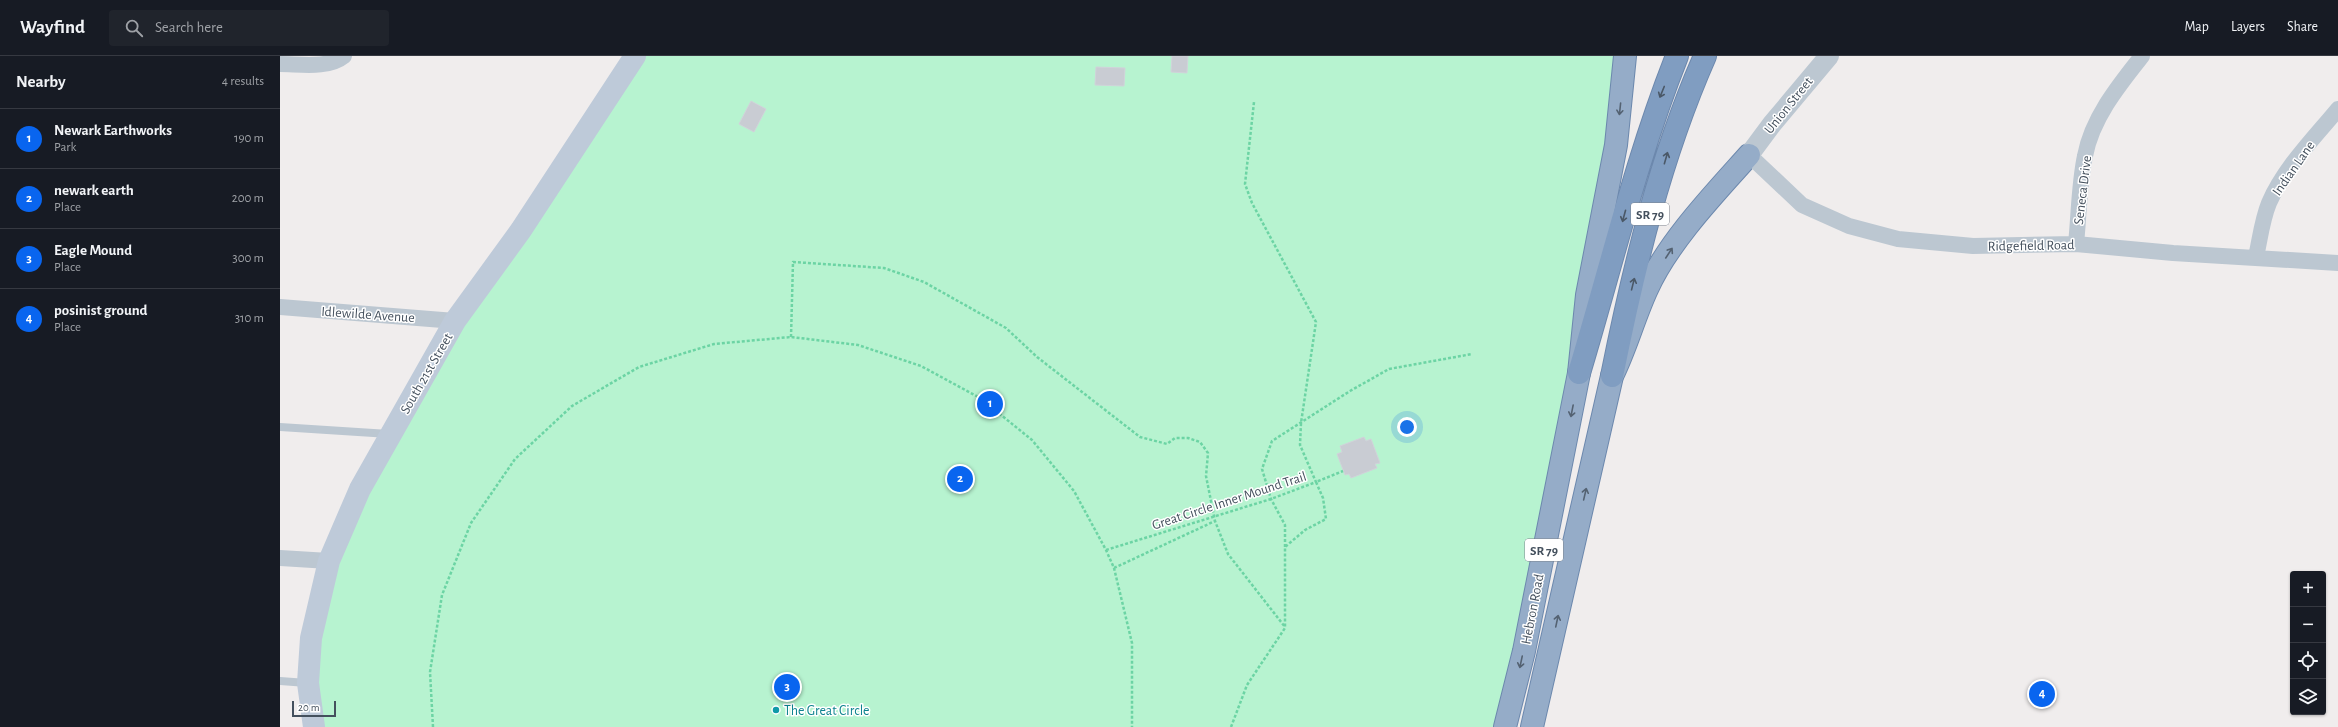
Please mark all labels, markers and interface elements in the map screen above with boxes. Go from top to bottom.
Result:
search box [109,10,389,46]
icon: search [123,17,145,39]
text: Wayfind [20,18,85,37]
text: Search here [155,20,223,35]
text: Map [2184,20,2209,34]
text: Layers [2231,20,2265,34]
text: Share [2287,20,2318,34]
text: Nearby [16,73,66,90]
street label: Union Street [1762,74,1816,137]
text: 4 results [222,75,264,88]
one-way arrow [1658,86,1666,98]
one-way arrow [1616,102,1624,115]
text: Newark Earthworks [54,123,172,138]
text: 1 [27,132,31,145]
text: 190 m [234,132,264,145]
street label: Indian Lane [2270,139,2318,198]
text: Park [54,141,76,154]
one-way arrow [1663,152,1670,165]
street label: Seneca Drive [2072,155,2094,226]
text: newark earth [54,183,134,198]
text: 2 [26,192,32,205]
text: 200 m [232,192,264,205]
text: Place [54,201,81,214]
road number: SR 79 [1631,203,1669,225]
one-way arrow [1620,210,1627,223]
street label: Ridgefield Road [1988,238,2075,254]
text: Eagle Mound [54,243,132,258]
one-way arrow [1665,247,1674,258]
text: 3 [26,252,32,265]
text: 300 m [232,252,264,265]
text: Place [54,261,81,274]
one-way arrow [1630,278,1637,291]
text: posinist ground [54,303,148,318]
street label: Idlewilde Avenue [321,305,415,325]
text: 4 [26,312,32,325]
text: 310 m [235,312,264,325]
text: Place [54,321,81,334]
street label: South 21st Street [398,330,456,416]
pin: 1 [977,389,1003,419]
one-way arrow [1567,404,1575,417]
your location [1397,417,1417,437]
pin: 2 [947,464,973,494]
street label: Great Circle Inner Mound Trail [1150,469,1308,533]
one-way arrow [1582,488,1589,501]
road number: SR 79 [1525,539,1563,561]
map controls [2290,571,2326,715]
button: + [2290,571,2326,607]
street label: Hebron Road [1519,573,1547,646]
button: − [2290,607,2326,643]
one-way arrow [1553,615,1561,628]
button: locate [2290,643,2326,679]
one-way arrow [1517,655,1525,668]
pin: 3 [774,672,800,702]
pin: 4 [2029,679,2055,709]
button: layers [2290,679,2326,715]
scale bar [292,699,336,718]
text: 20 m [298,702,319,713]
place label: The Great Circle [784,704,870,718]
marker: The Great Circle [771,705,781,715]

